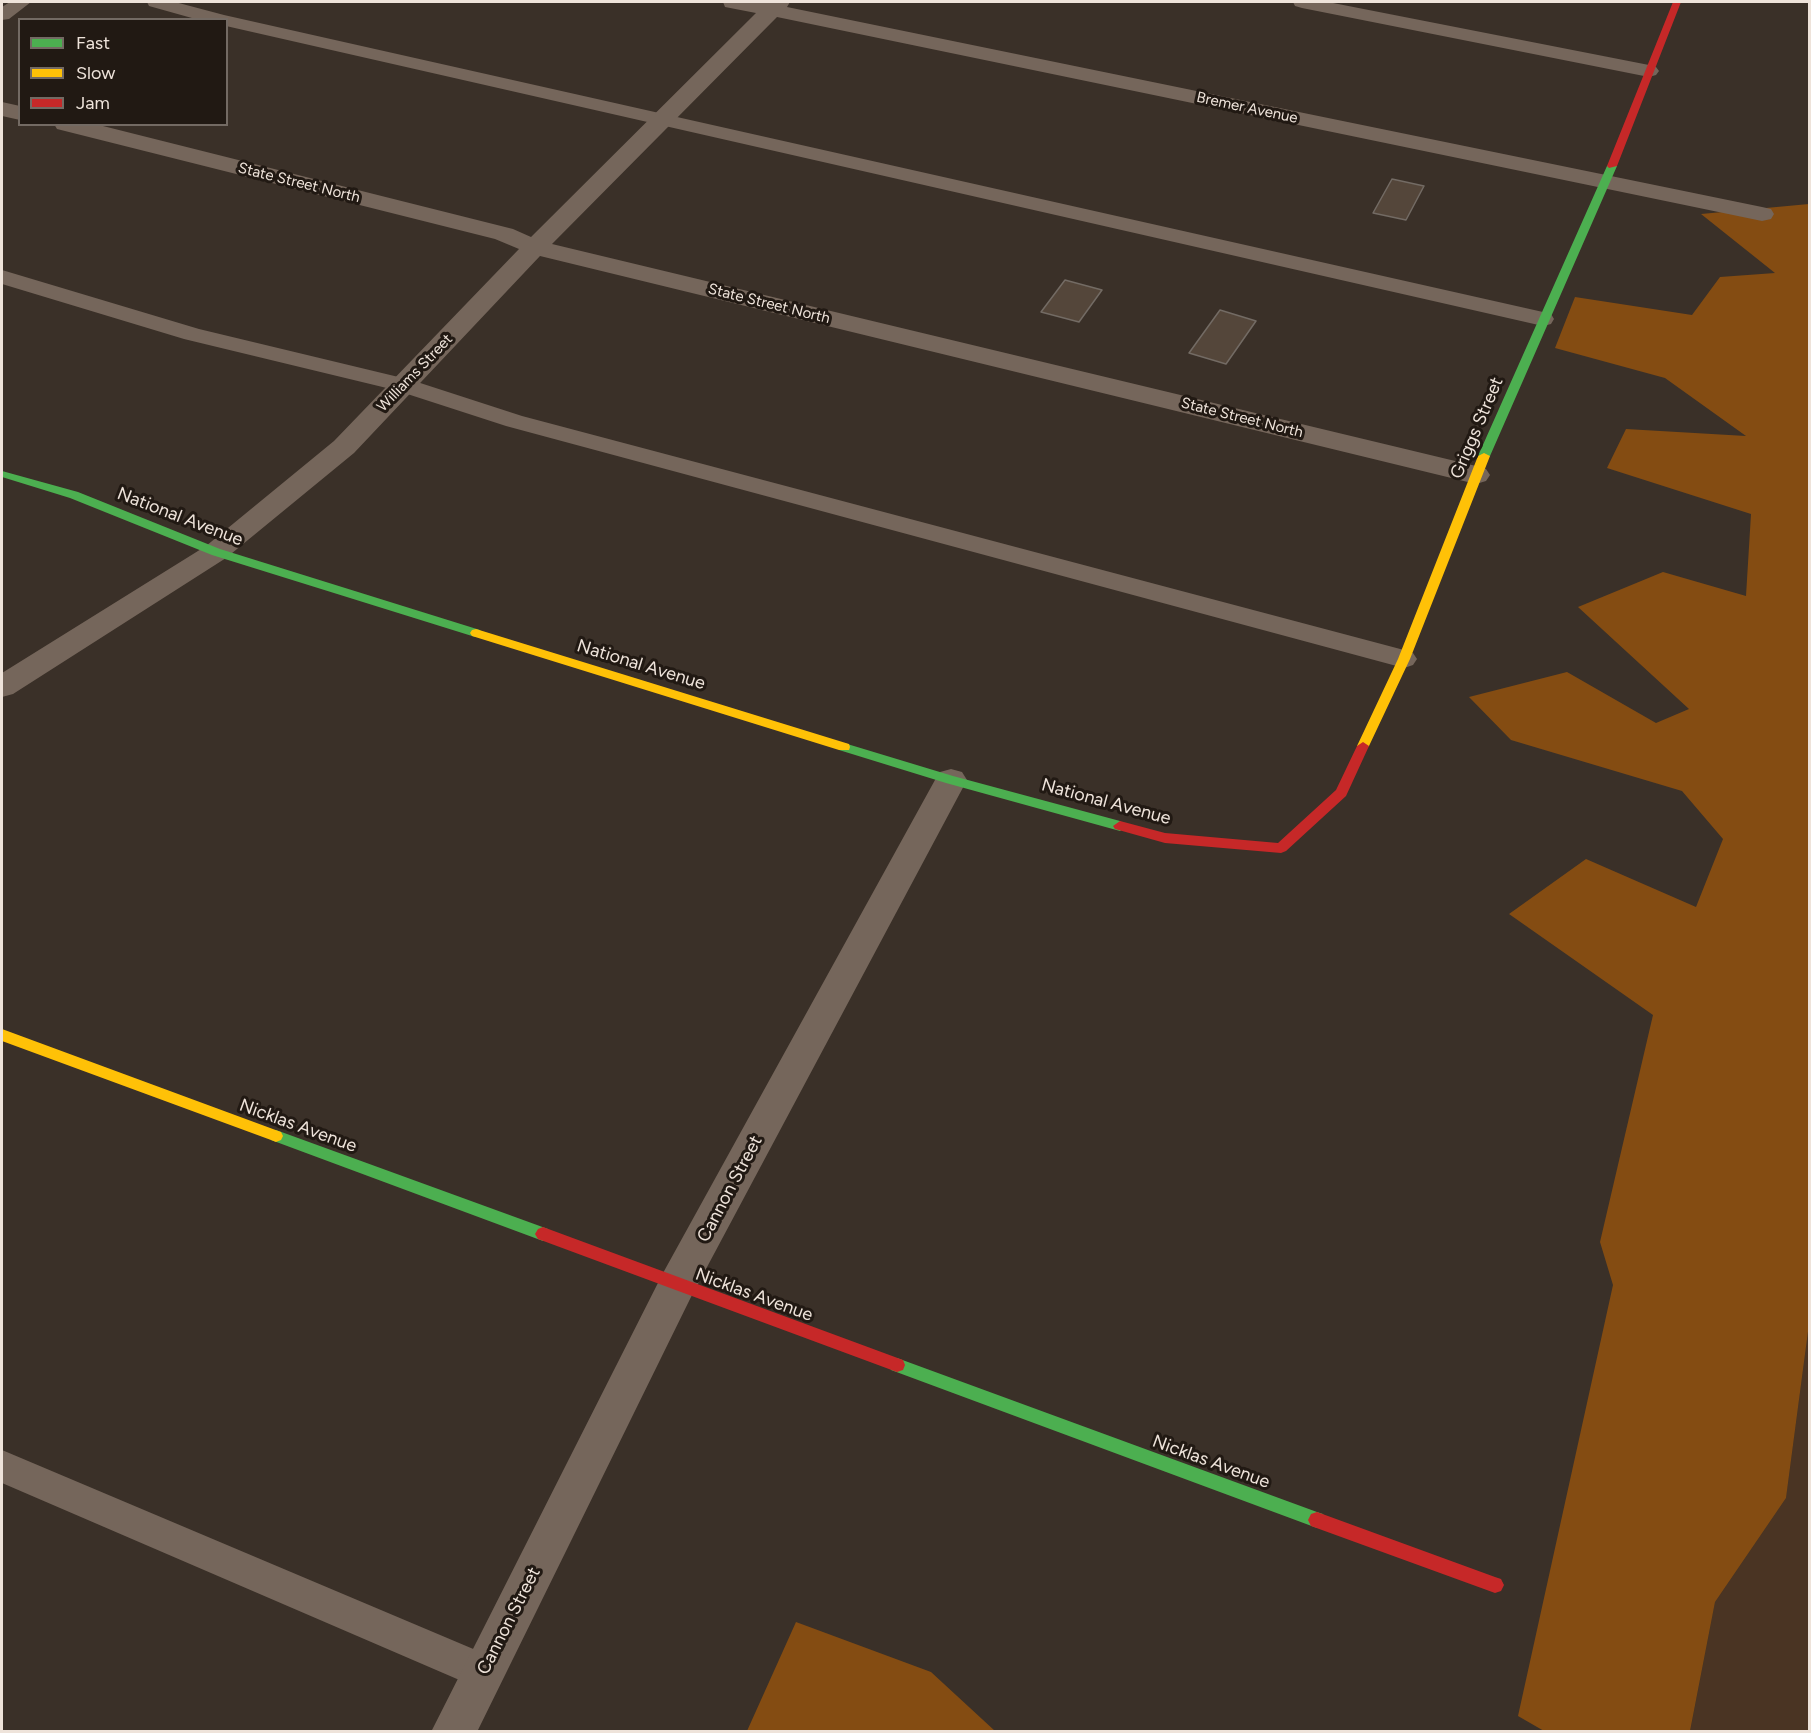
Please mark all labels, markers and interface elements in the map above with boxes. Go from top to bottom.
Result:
legend [18,18,228,126]
text: Fast [76,32,110,54]
text: Slow [76,62,115,84]
street label: Bremer Avenue [1195,89,1299,127]
text: Jam [76,92,110,114]
street label: State Street North [236,159,362,207]
street label: State Street North [706,280,832,328]
street label: Williams Street [373,330,457,416]
street label: Griggs Street [1446,374,1508,482]
street label: State Street North [1179,394,1305,442]
street label: National Avenue [114,483,246,551]
street label: National Avenue [574,635,708,695]
street label: National Avenue [1039,774,1173,830]
street label: Nicklas Avenue [236,1095,360,1157]
street label: Cannon Street [693,1132,767,1246]
street label: Nicklas Avenue [692,1264,816,1326]
street label: Nicklas Avenue [1149,1431,1273,1493]
street label: Cannon Street [473,1564,545,1678]

